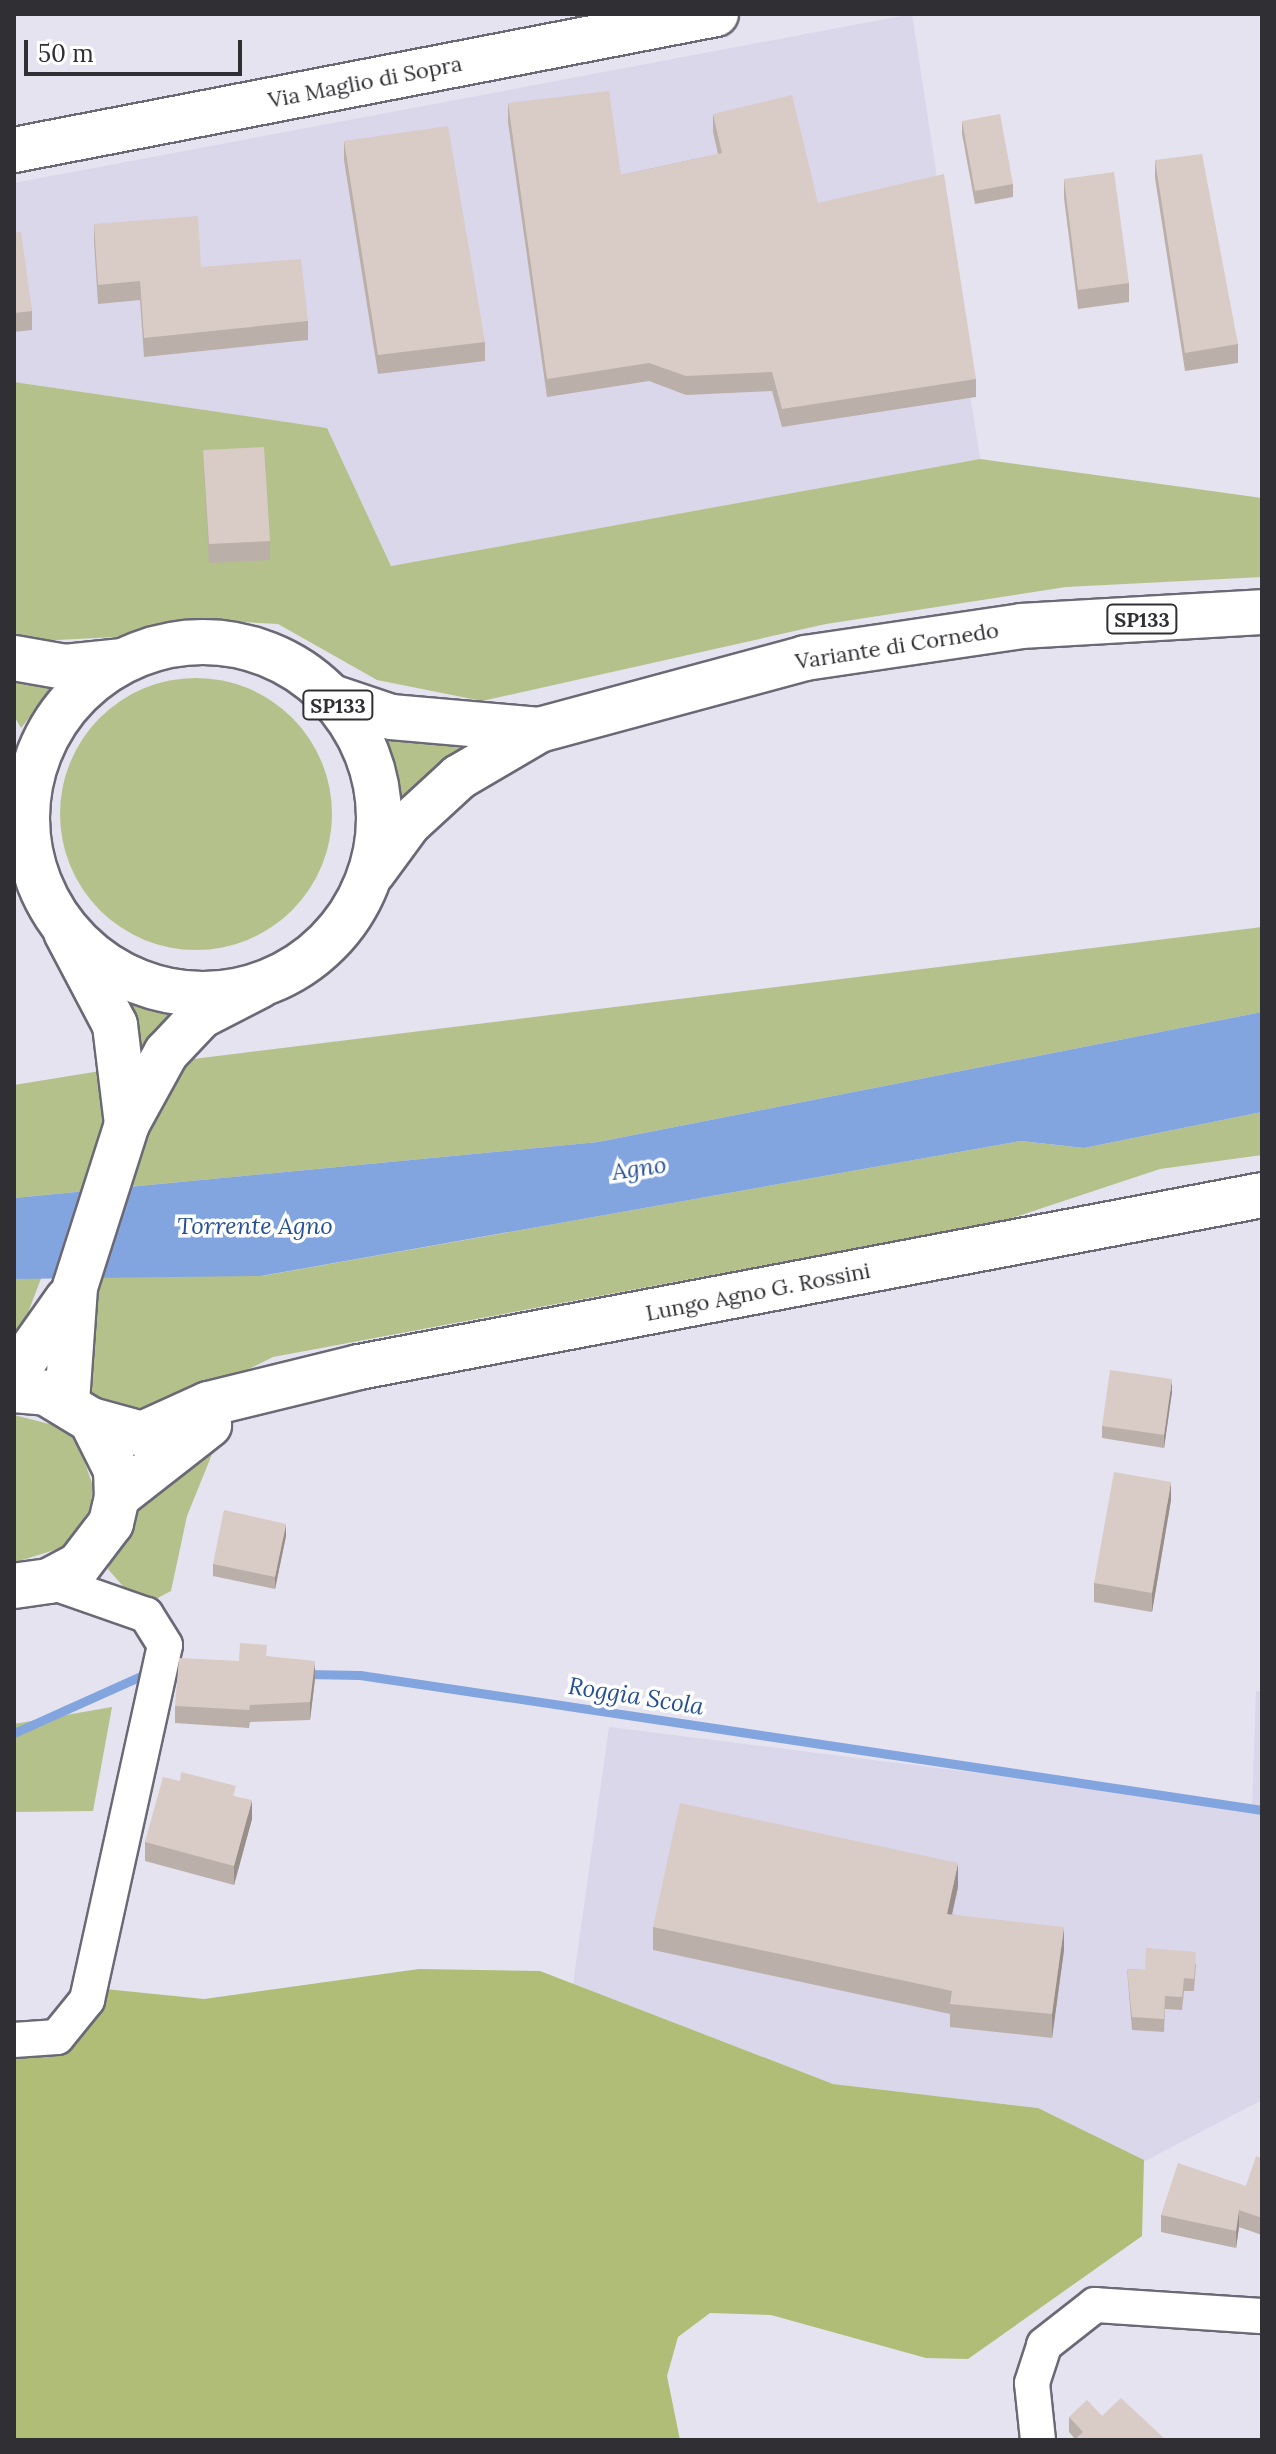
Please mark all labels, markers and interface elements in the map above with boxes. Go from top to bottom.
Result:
scale bar [28,24,246,74]
text: 50 m [38,38,94,69]
street label: Via Maglio di Sopra [266,50,464,114]
road number: SP133 [1106,603,1178,635]
street label: Variante di Cornedo [793,617,1001,675]
road number: SP133 [302,689,374,721]
water label: Agno [610,1150,668,1186]
water label: Torrente Agno [177,1212,333,1240]
street label: Lungo Agno G. Rossini [643,1257,873,1327]
water label: Roggia Scola [566,1671,706,1721]

